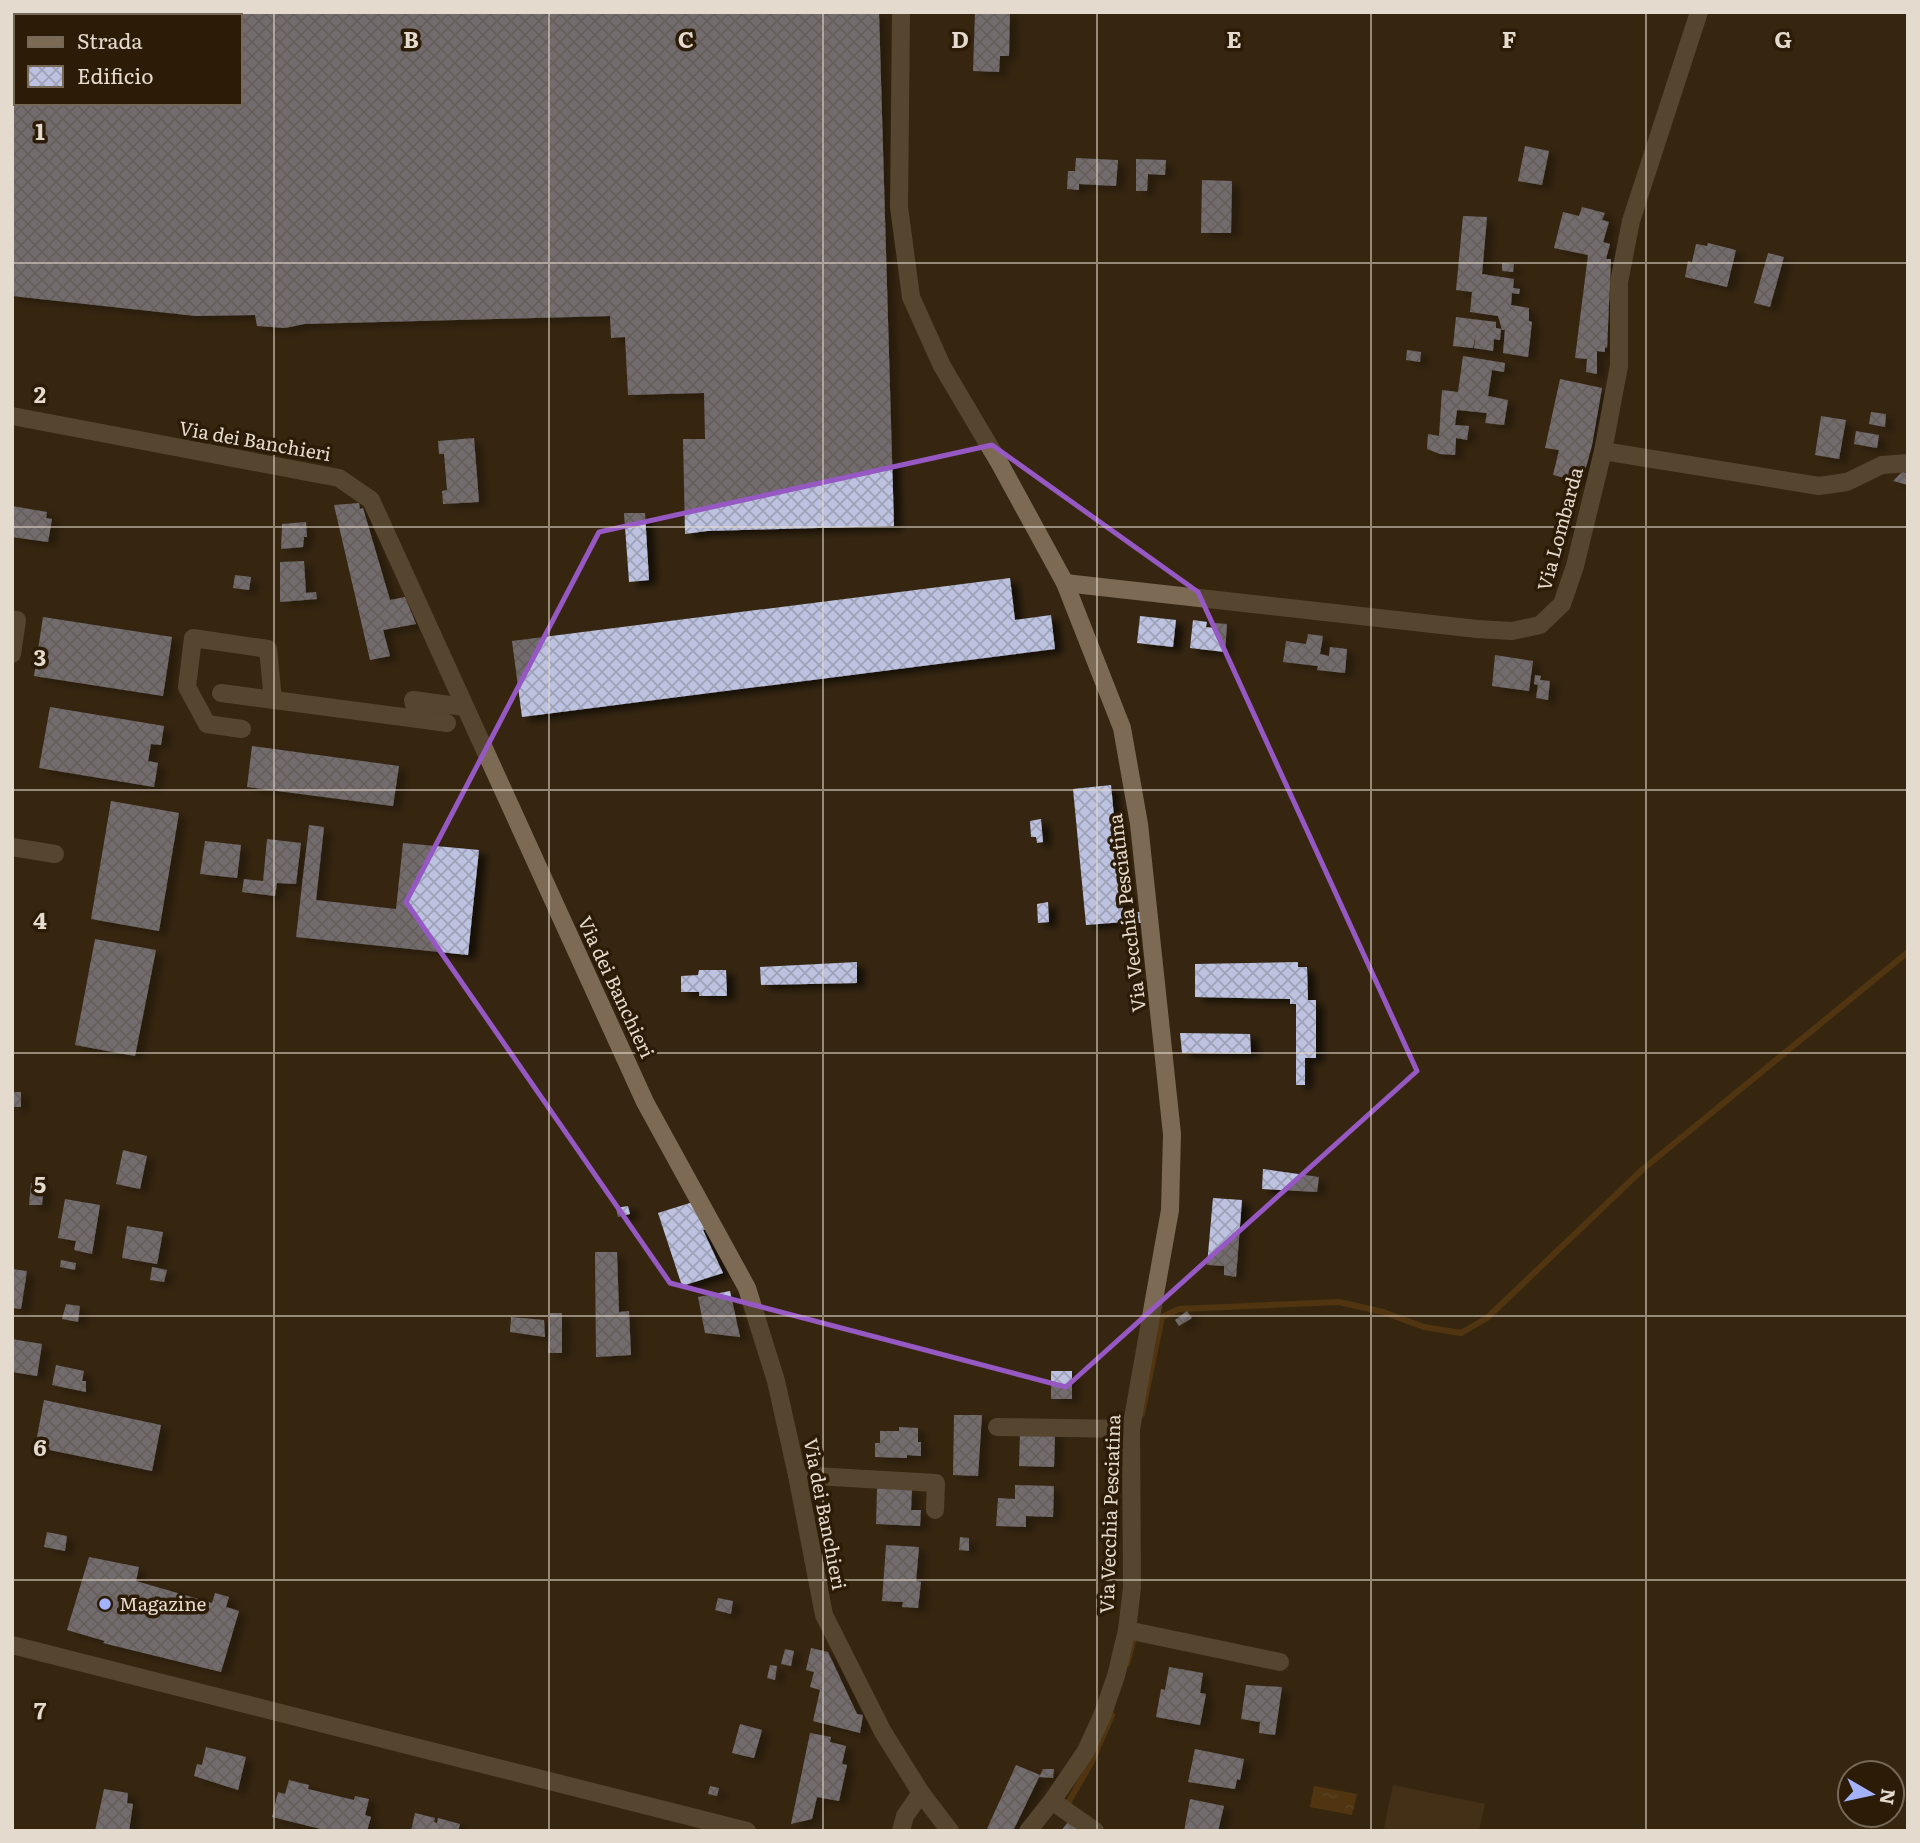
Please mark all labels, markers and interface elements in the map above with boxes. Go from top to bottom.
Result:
legend [14,14,242,105]
text: B [403,21,419,55]
text: C [678,21,694,55]
text: D [951,21,969,55]
text: E [1226,21,1242,55]
text: F [1502,21,1517,55]
text: G [1774,21,1792,55]
text: Strada [77,24,143,55]
text: Edificio [77,59,153,90]
text: 1 [35,113,45,147]
text: 2 [34,376,46,410]
street label: Via dei Banchieri [177,413,333,467]
street label: Via Lombarda [1529,463,1589,594]
text: 3 [34,639,46,673]
street label: Via Vecchia Pesciatina [1100,812,1152,1014]
text: 4 [33,902,47,936]
street label: Via dei Banchieri [572,911,662,1062]
text: 5 [34,1166,46,1200]
street label: Via Vecchia Pesciatina [1092,1413,1127,1614]
text: 6 [33,1429,47,1463]
street label: Via dei Banchieri [798,1436,854,1592]
place label: Magazine [119,1589,207,1617]
marker: Magazine [97,1596,113,1612]
text: 7 [34,1692,47,1726]
north arrow [1836,1759,1906,1829]
text: N [1874,1787,1904,1807]

